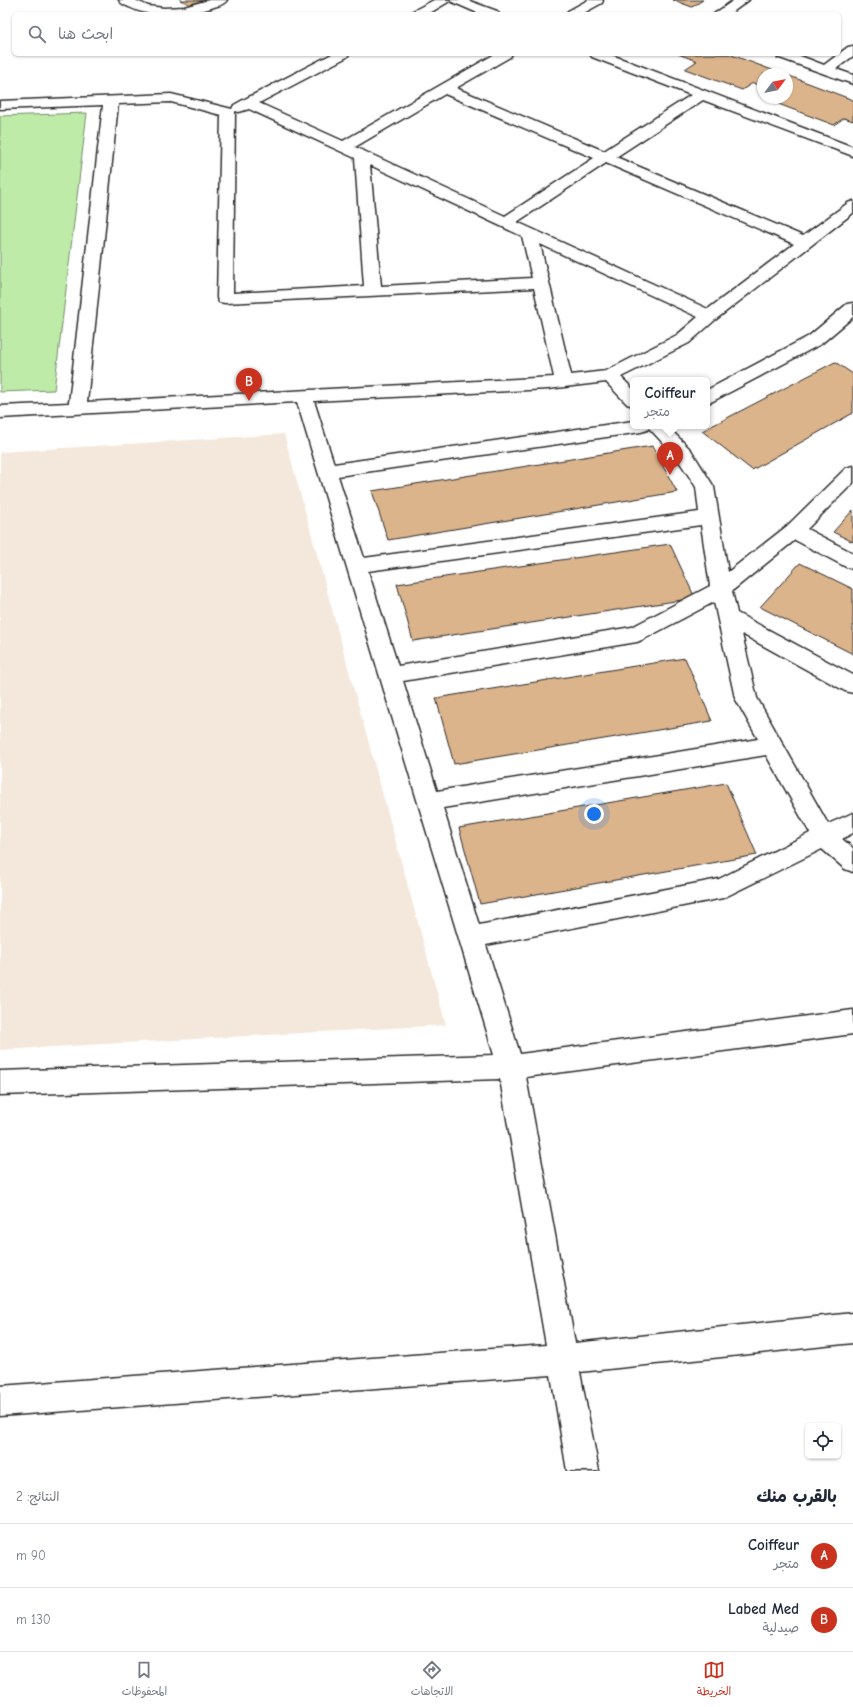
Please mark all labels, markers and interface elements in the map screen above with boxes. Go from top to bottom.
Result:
search box [12,12,841,56]
icon: search [26,23,48,45]
text: ابحث هنا [58,25,113,43]
north arrow [757,68,793,104]
pin: B [236,368,262,401]
popup [630,377,710,429]
text: Coiffeur [645,384,695,402]
text: متجر [645,404,670,419]
pin: A [657,442,683,475]
your location [584,804,604,824]
map controls [805,1423,841,1459]
button: locate [805,1423,841,1459]
text: بالقرب منك [756,1487,837,1506]
text: النتائج: 2 [16,1489,60,1504]
text: Coiffeur [748,1536,799,1554]
text: 90 m [16,1548,46,1563]
text: A [820,1548,828,1563]
text: متجر [774,1556,799,1571]
text: Labed Med [728,1600,799,1618]
text: 130 m [16,1612,51,1627]
text: B [820,1612,828,1627]
text: صيدلية [762,1620,799,1635]
tab: المحفوظات [122,1659,167,1701]
tab: الاتجاهات [411,1659,453,1701]
tab: الخريطة [697,1659,731,1701]

